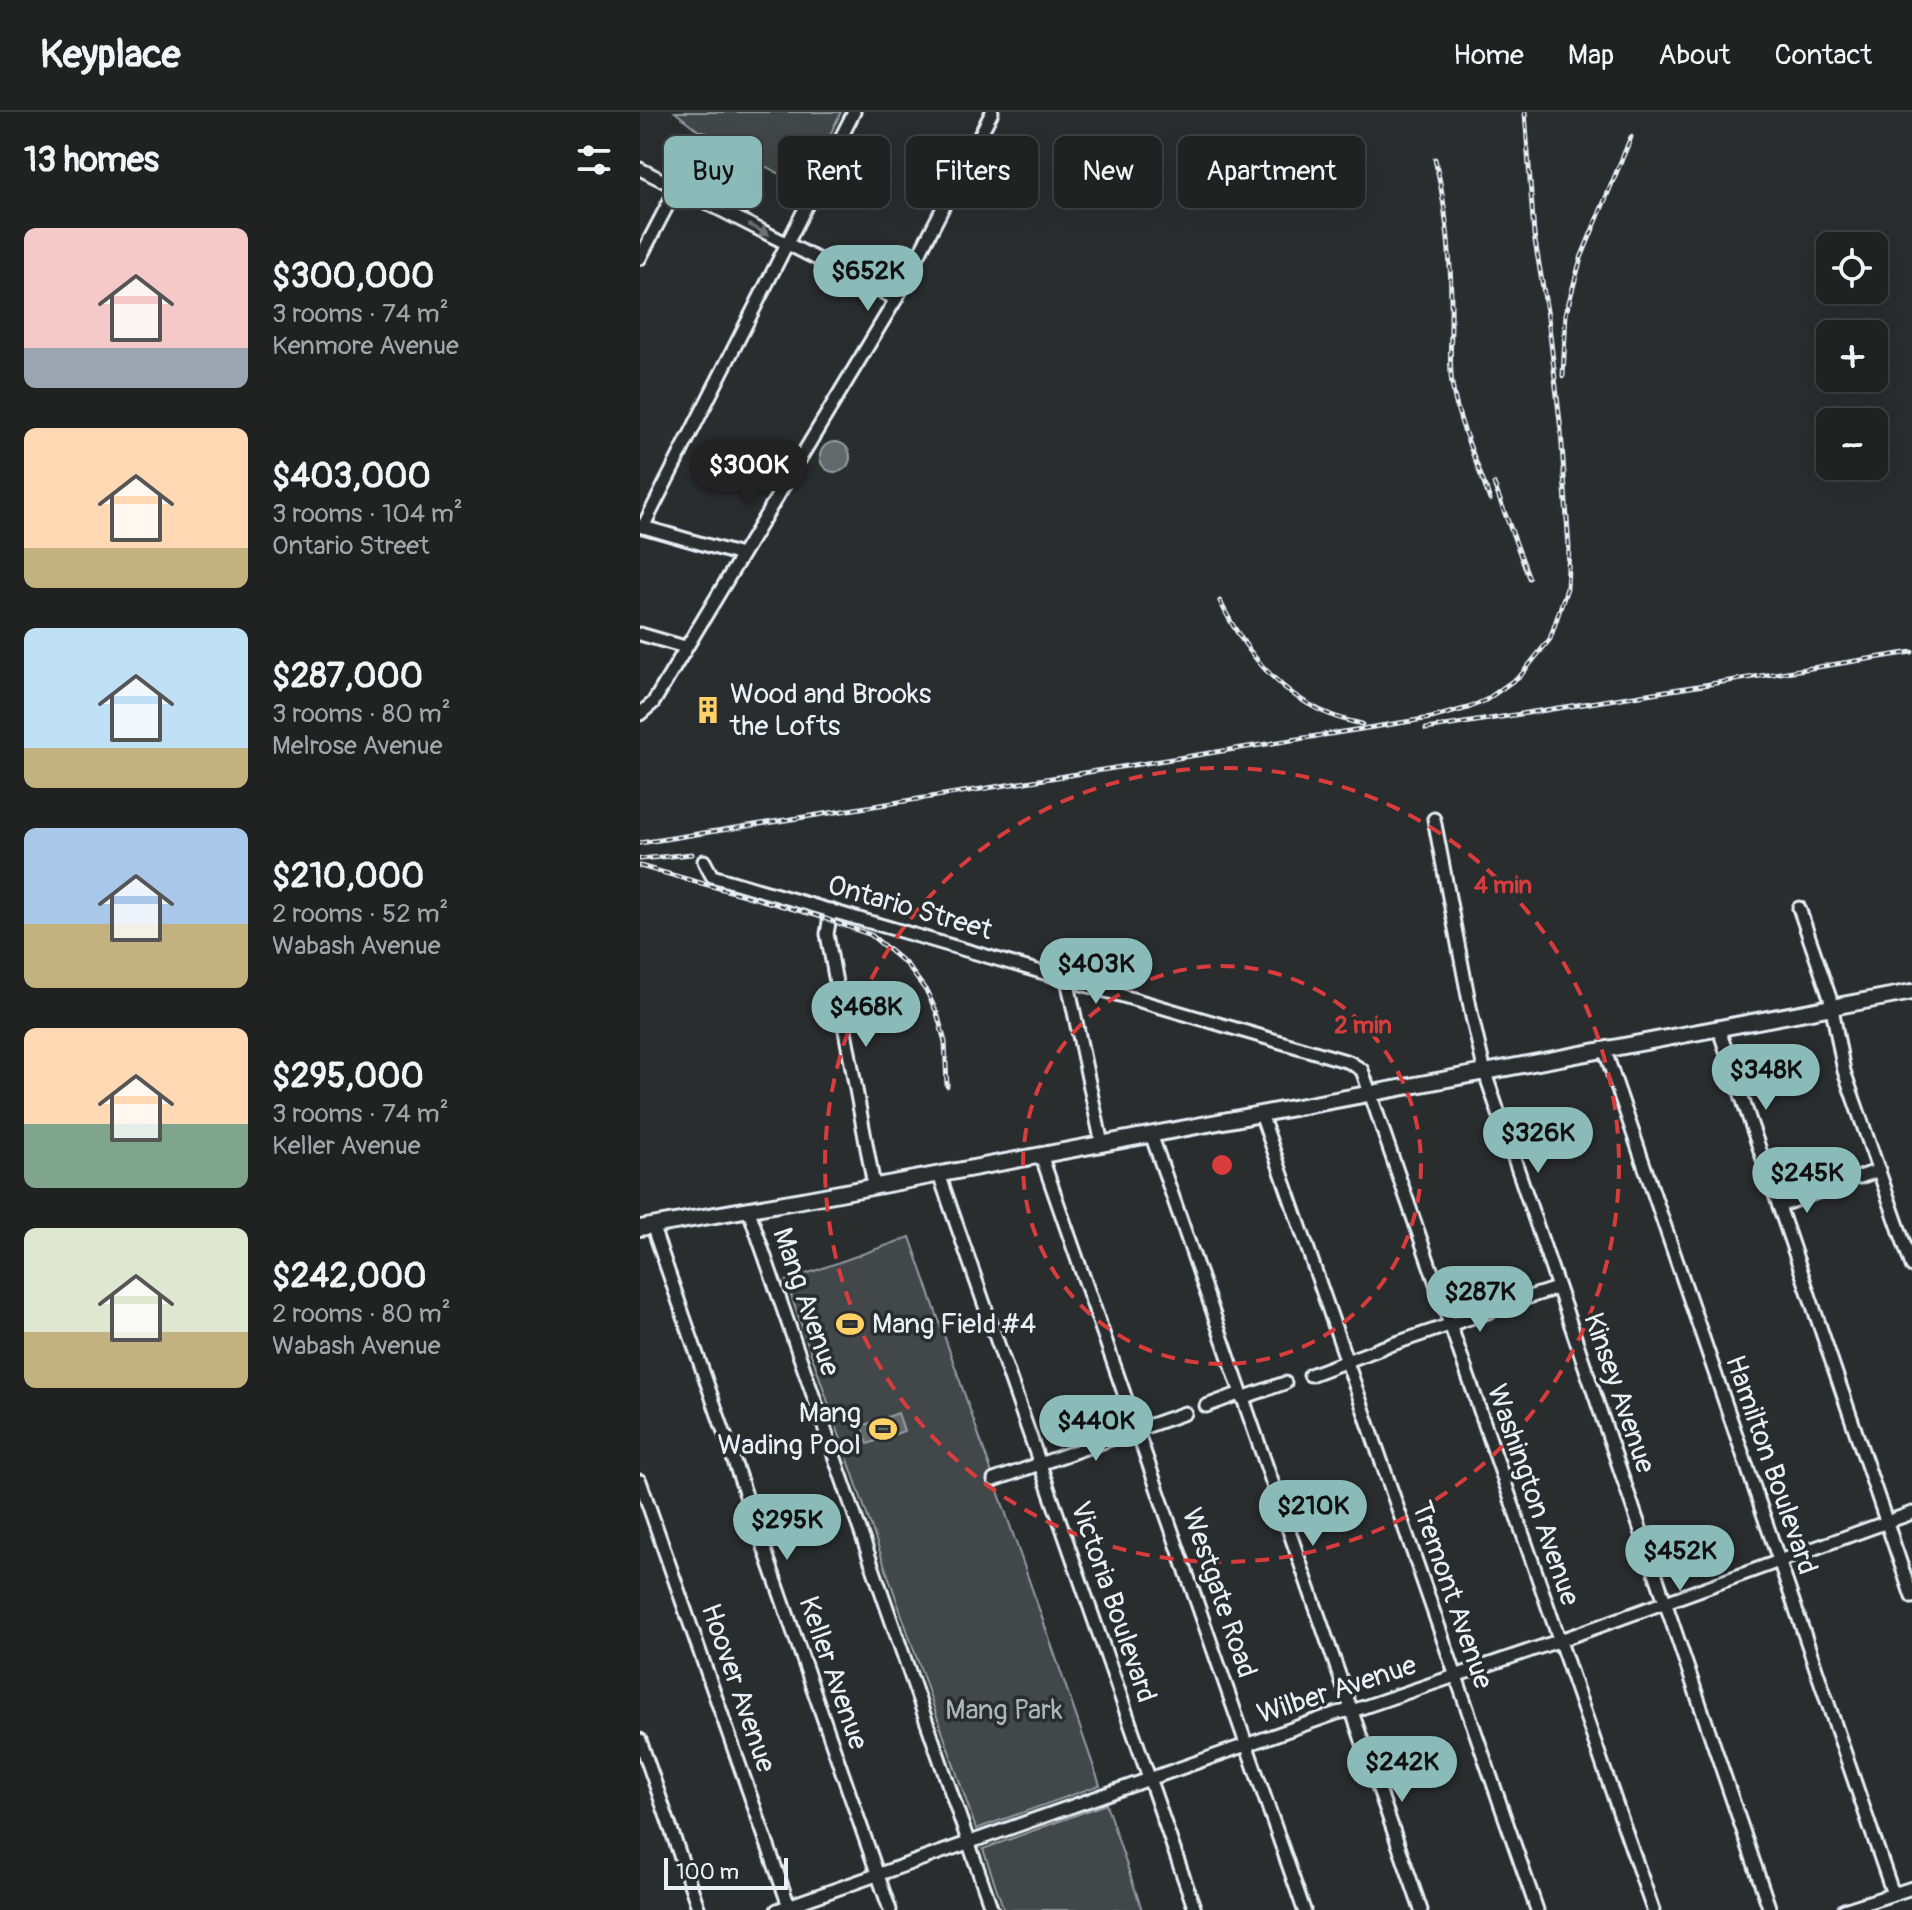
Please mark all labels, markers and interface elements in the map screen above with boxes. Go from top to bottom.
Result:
text: Keyplace [40,31,181,79]
text: Home [1453,38,1524,73]
text: Map [1568,38,1614,73]
text: About [1658,38,1731,73]
text: Contact [1775,38,1872,73]
chip: Buy [664,136,762,208]
chip: Rent [778,136,890,208]
chip: Filters [906,136,1038,208]
chip: New [1054,136,1162,208]
chip: Apartment [1178,136,1365,208]
icon: filters [572,138,616,182]
text: 13 homes [24,139,159,182]
one-way arrow [748,223,771,237]
map controls [1816,232,1888,480]
button: locate [1816,232,1888,304]
pin: $652K [812,245,924,313]
text: $300,000 [272,255,434,298]
text: $652K [831,255,905,287]
icon: home [88,260,184,356]
text: 3 rooms · 74 m² [272,298,449,330]
button: + [1816,320,1888,392]
text: Kenmore Avenue [272,330,459,362]
button: − [1816,408,1888,480]
pin: $300K [693,439,805,507]
text: $300K [709,449,789,481]
text: $403,000 [272,455,431,498]
icon: home [88,460,184,556]
text: 3 rooms · 104 m² [272,498,463,530]
text: Ontario Street [272,530,430,562]
text: $287,000 [272,655,423,698]
icon: home [88,660,184,756]
place label: Wood and Brooks the Lofts [729,677,932,744]
building icon: Wood and Brooks the Lofts [693,695,723,725]
text: 3 rooms · 80 m² [272,698,451,730]
text: Melrose Avenue [272,730,442,762]
text: $210,000 [272,855,424,898]
icon: home [88,860,184,956]
street label: Ontario Street [824,868,997,948]
text: 4 min [1474,871,1532,900]
text: 2 rooms · 52 m² [272,898,448,930]
text: Wabash Avenue [272,930,441,962]
pin: $403K [1040,938,1152,1006]
text: $403K [1057,948,1135,980]
pin: $468K [810,981,922,1049]
text: $468K [829,991,903,1023]
text: 2 min [1334,1011,1392,1040]
pin: $348K [1710,1044,1822,1112]
text: $348K [1730,1054,1802,1086]
text: $295,000 [272,1055,424,1098]
icon: home [88,1060,184,1156]
text: 3 rooms · 74 m² [272,1098,449,1130]
pin: $326K [1482,1107,1594,1175]
text: $326K [1501,1117,1575,1149]
text: Keller Avenue [272,1130,421,1162]
pin: $245K [1751,1147,1863,1215]
centre of rings [1208,1151,1236,1179]
text: $245K [1770,1157,1844,1189]
street label: Mang Avenue [764,1223,848,1381]
text: $242,000 [272,1255,426,1298]
icon: home [88,1260,184,1356]
pin: $287K [1424,1266,1536,1334]
text: $287K [1444,1276,1516,1308]
text: 2 rooms · 80 m² [272,1298,451,1330]
place label: Mang Field #4 [872,1307,1036,1342]
street label: Kinsey Avenue [1575,1308,1663,1478]
sports icon: Mang Field #4 [835,1309,865,1339]
text: Wabash Avenue [272,1330,441,1362]
street label: Hamilton Boulevard [1717,1351,1825,1579]
street label: Washington Avenue [1479,1380,1587,1610]
pin: $440K [1040,1395,1152,1463]
place label: Mang Wading Pool [717,1396,861,1463]
text: $440K [1057,1405,1135,1437]
sports icon: Mang Wading Pool [868,1414,898,1444]
pin: $210K [1257,1480,1369,1548]
text: $210K [1277,1490,1349,1522]
pin: $295K [731,1494,843,1562]
street label: Victoria Boulevard [1062,1497,1164,1707]
street label: Tremont Avenue [1404,1497,1501,1694]
text: $295K [751,1504,823,1536]
street label: Westgate Road [1174,1504,1264,1682]
pin: $452K [1624,1525,1736,1593]
text: $452K [1643,1535,1717,1567]
street label: Keller Avenue [790,1592,876,1755]
street label: Hoover Avenue [693,1599,783,1777]
street label: Wilber Avenue [1253,1648,1421,1732]
park label: Mang Park [945,1693,1063,1728]
pin: $242K [1346,1736,1458,1804]
text: $242K [1365,1746,1439,1778]
scale bar [664,1854,788,1890]
text: 100 m [676,1858,739,1886]

